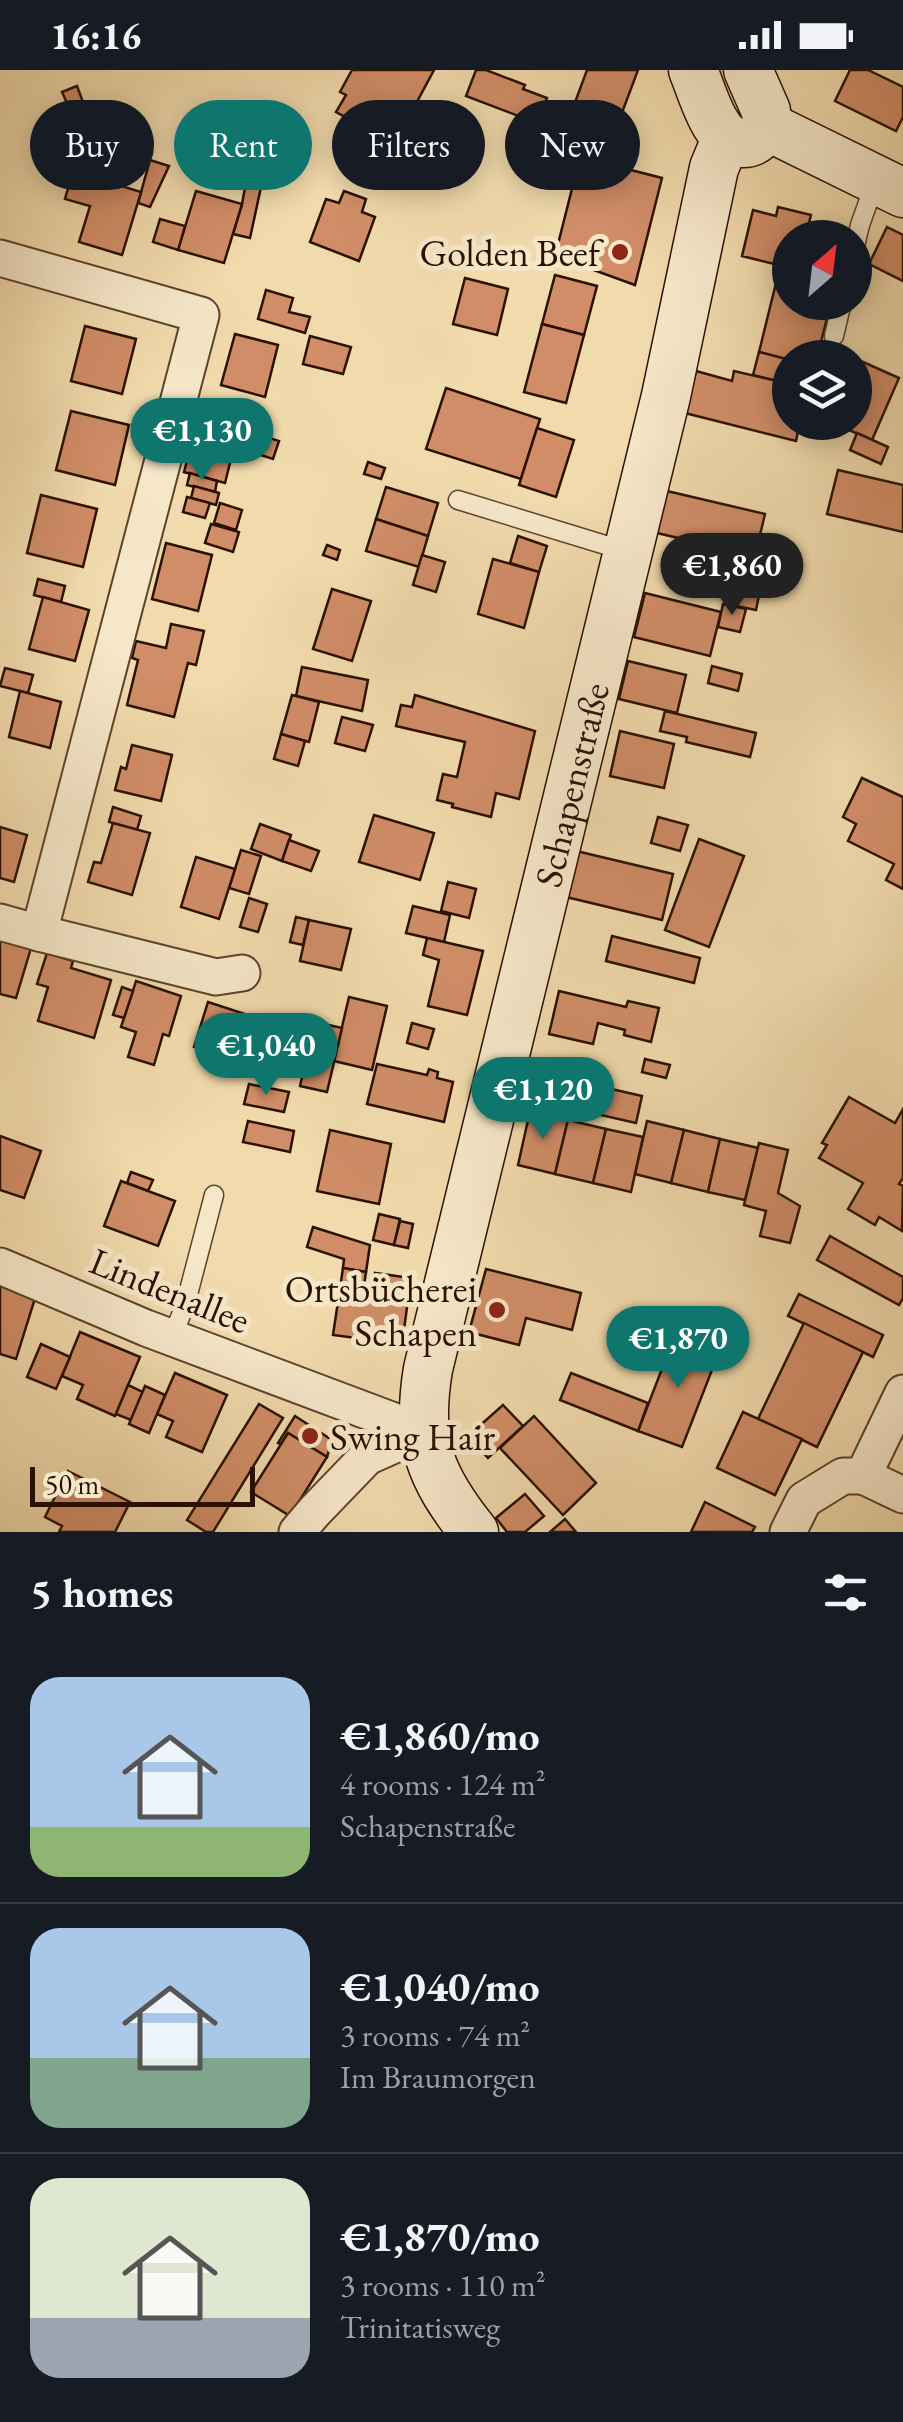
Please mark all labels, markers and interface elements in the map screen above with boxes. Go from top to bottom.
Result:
text: 16:16 [50,11,141,60]
chip: Buy [30,100,154,190]
chip: Rent [174,100,312,190]
chip: Filters [332,100,485,190]
chip: New [505,100,640,190]
north arrow [772,220,872,320]
map controls [772,220,872,440]
place label: Golden Beef [420,228,604,277]
marker: Golden Beef [609,241,631,263]
button: layers [772,340,872,440]
pin: €1,130 [121,398,283,483]
text: €1,130 [152,409,252,451]
pin: €1,860 [651,533,813,618]
text: €1,860 [682,544,782,586]
street label: Schapenstraße [522,677,620,892]
pin: €1,040 [185,1013,347,1098]
text: €1,040 [216,1024,316,1066]
pin: €1,120 [462,1057,624,1142]
text: €1,120 [493,1068,593,1110]
street label: Lindenallee [83,1236,257,1344]
place label: Ortsbücherei Schapen [285,1264,477,1357]
marker: Ortsbücherei Schapen [486,1299,508,1321]
pin: €1,870 [597,1306,759,1391]
text: €1,870 [628,1317,728,1359]
place label: Swing Hair [330,1412,495,1461]
marker: Swing Hair [299,1425,321,1447]
scale bar [30,1462,255,1506]
text: 50 m [45,1466,99,1502]
text: 5 homes [30,1565,173,1620]
icon: filters [818,1565,873,1620]
text: €1,860/mo [340,1708,540,1763]
icon: home [110,1717,230,1837]
text: 4 rooms · 124 m² [340,1763,546,1805]
text: Schapenstraße [340,1805,516,1847]
text: €1,040/mo [340,1959,540,2014]
icon: home [110,1968,230,2088]
text: 3 rooms · 74 m² [340,2014,530,2056]
text: Im Braumorgen [340,2056,536,2098]
text: €1,870/mo [340,2209,540,2264]
icon: home [110,2218,230,2338]
text: 3 rooms · 110 m² [340,2264,546,2306]
text: Trinitatisweg [340,2306,500,2348]

